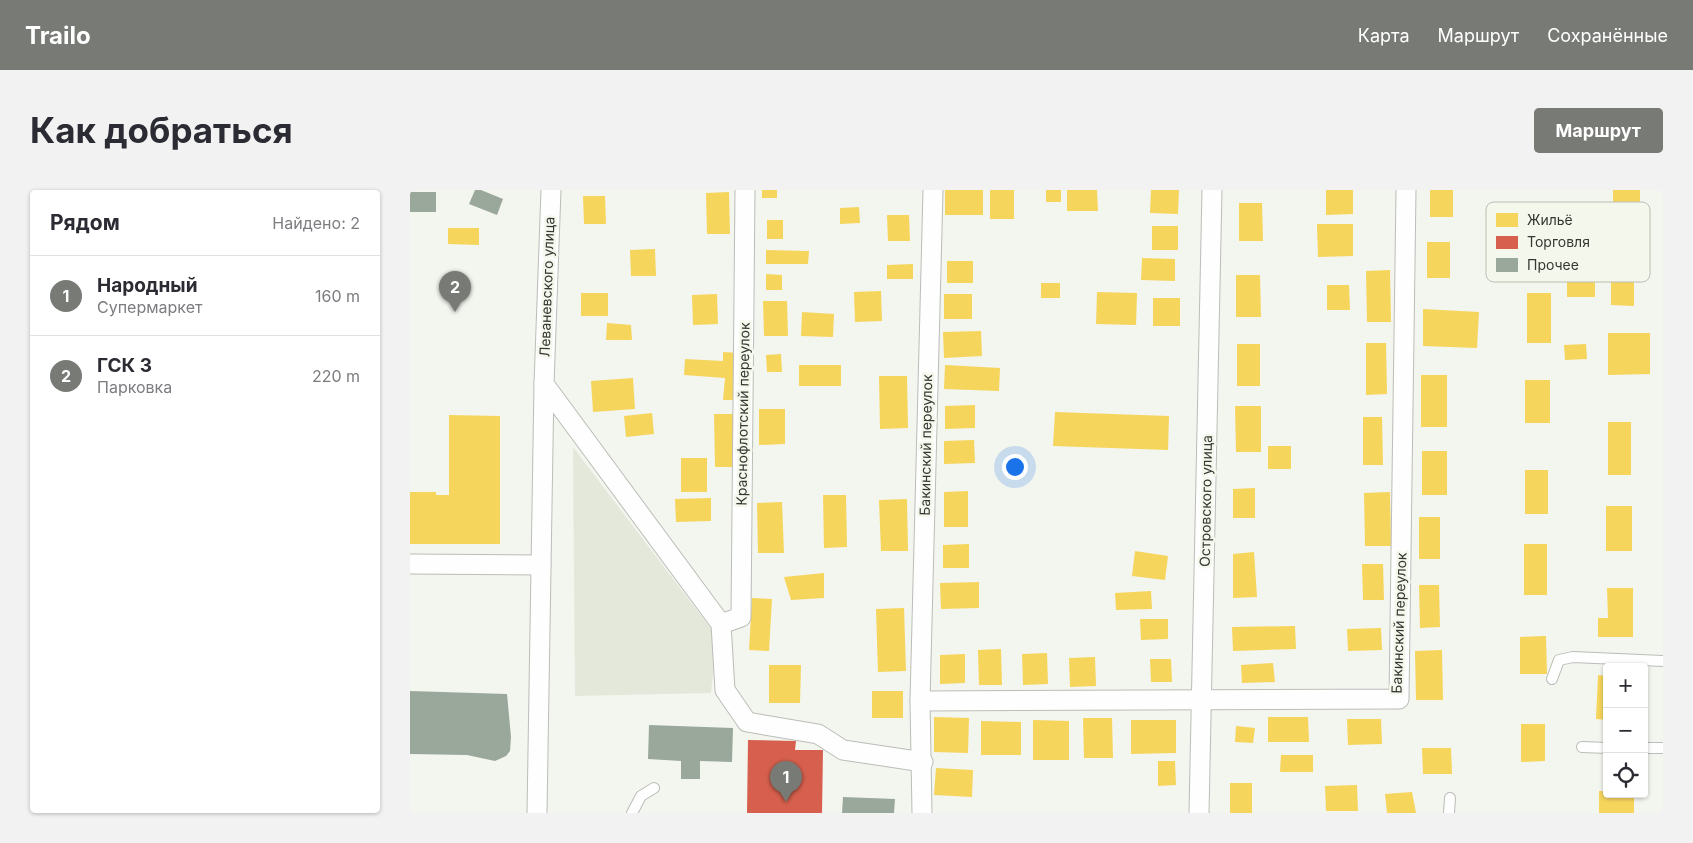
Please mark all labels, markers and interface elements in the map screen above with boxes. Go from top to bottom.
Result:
text: Trailo [25,21,91,50]
text: Карта [1358,25,1410,46]
text: Маршрут [1438,25,1519,46]
text: Сохранённые [1547,25,1668,46]
button: Маршрут [1534,108,1663,153]
text: Как добраться [30,109,293,151]
legend [1486,202,1650,282]
text: Рядом [50,210,120,235]
text: Жильё [1527,211,1573,228]
text: Найдено: 2 [272,213,360,233]
street label: Леваневского улица [536,217,557,357]
text: Торговля [1527,233,1590,250]
text: Прочее [1527,256,1579,273]
pin: 2 [439,271,471,312]
text: Народный [97,274,198,297]
text: 1 [63,286,69,306]
text: 160 m [315,286,360,306]
text: Супермаркет [97,297,202,317]
street label: Краснофлотский переулок [732,322,753,506]
text: ГСК 3 [97,354,152,377]
text: 2 [61,366,71,386]
text: 220 m [312,366,360,386]
street label: Бакинский переулок [916,374,935,516]
text: Парковка [97,377,172,397]
street label: Островского улица [1196,435,1215,567]
your location [1002,454,1028,480]
street label: Бакинский переулок [1388,552,1409,694]
map controls [1603,663,1648,798]
button: + [1603,663,1648,708]
button: − [1603,708,1648,753]
button: locate [1603,753,1648,798]
pin: 1 [770,761,802,802]

